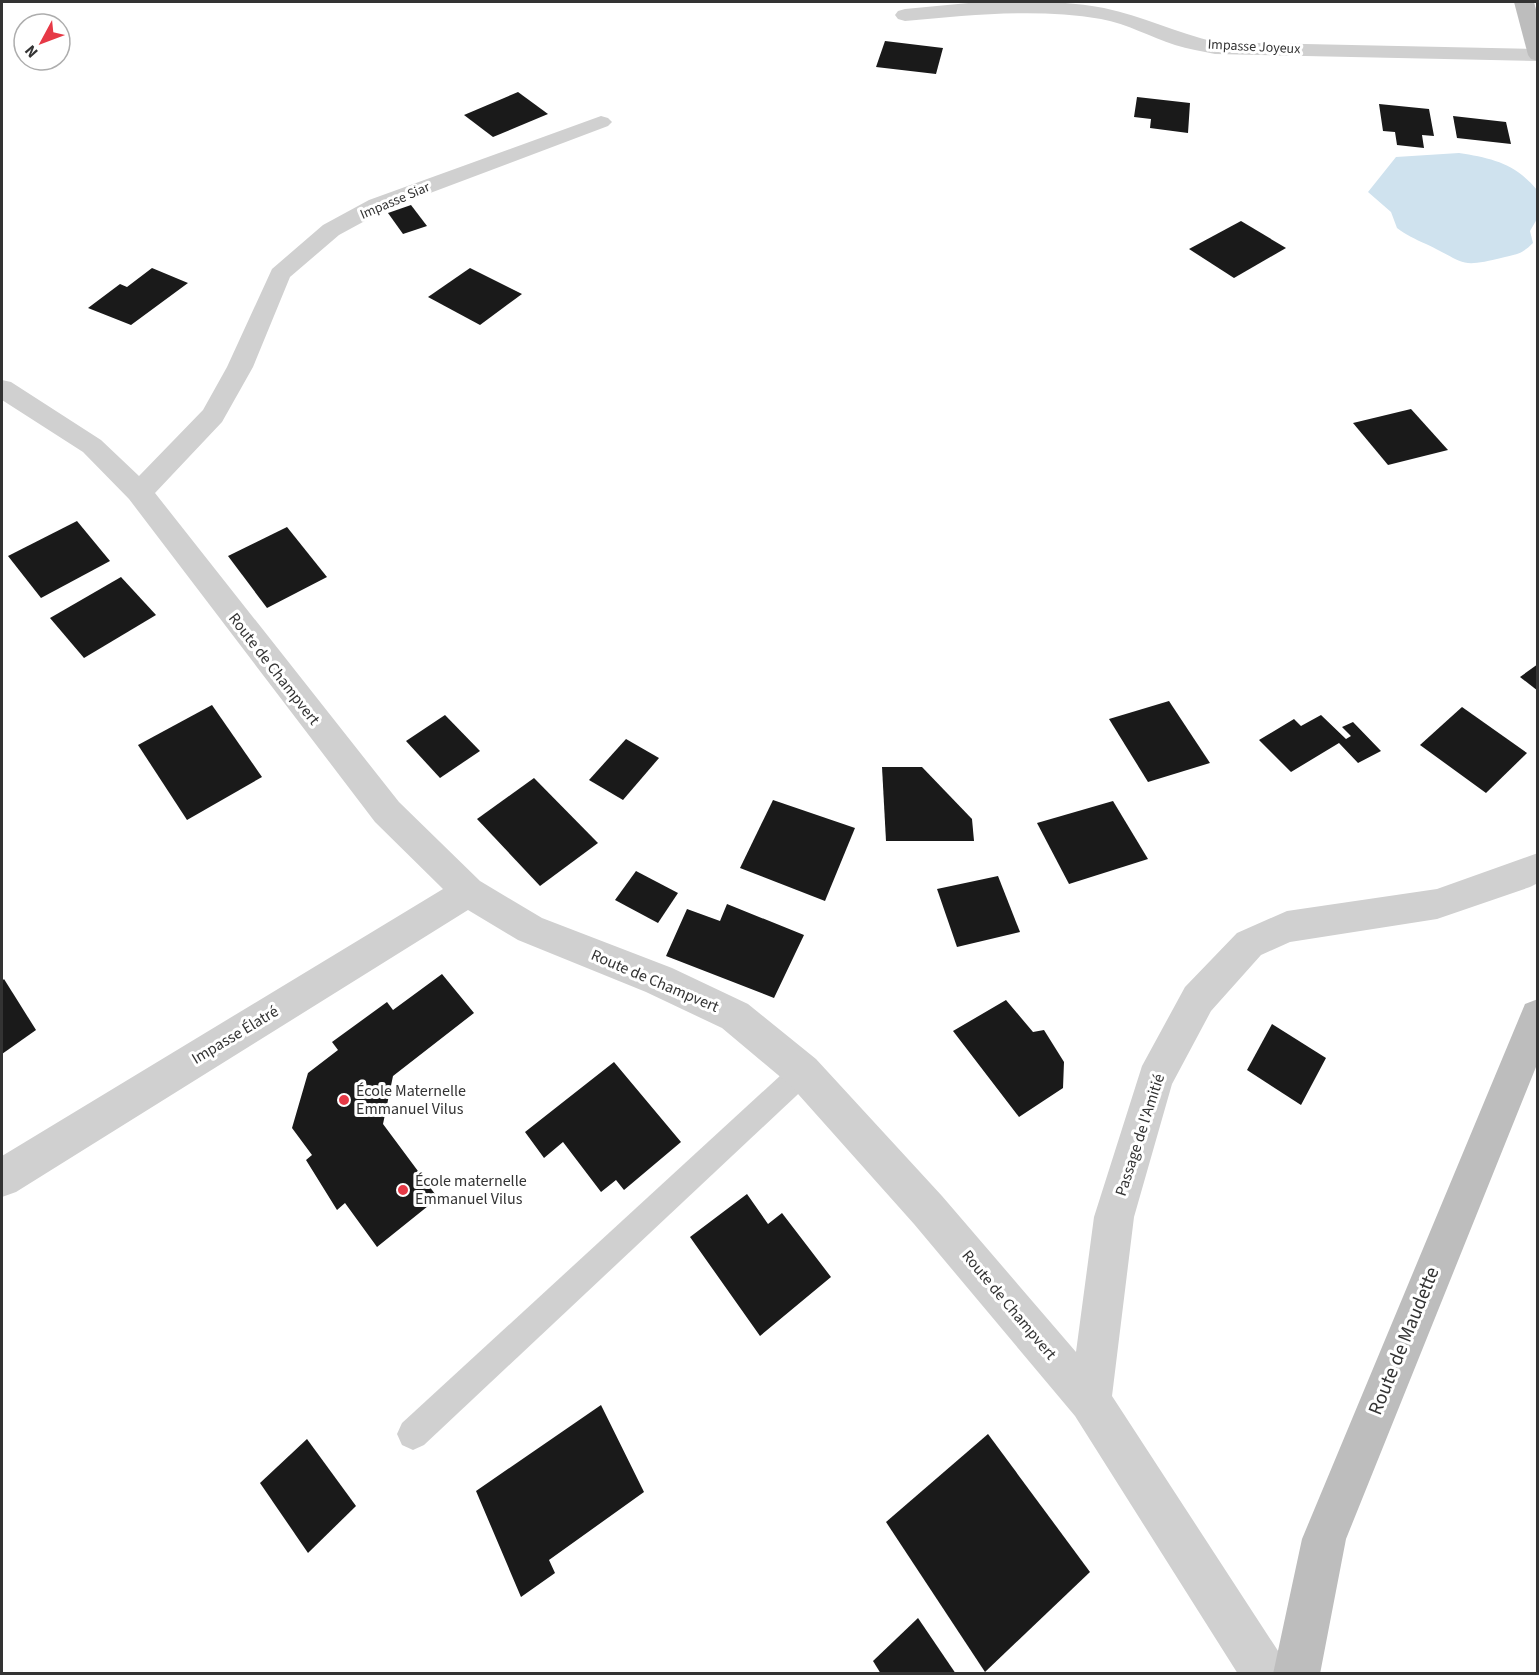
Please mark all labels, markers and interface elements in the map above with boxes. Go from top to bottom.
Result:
north arrow [12,12,72,72]
street label: Impasse Joyeux [1207,35,1302,59]
text: N [20,40,43,62]
street label: Impasse Siar [357,177,433,225]
street label: Route de Champvert [223,608,325,730]
street label: Route de Champvert [588,944,723,1018]
street label: Impasse Élatré [187,1000,283,1070]
street label: Passage de l'Amitié [1110,1071,1170,1199]
place label: École Maternelle Emmanuel Vilus [356,1080,466,1120]
marker: École Maternelle Emmanuel Vilus [337,1093,351,1107]
place label: École maternelle Emmanuel Vilus [415,1170,527,1210]
marker: École maternelle Emmanuel Vilus [396,1183,410,1197]
street label: Route de Champvert [957,1245,1062,1365]
street label: Route de Maudette [1362,1263,1446,1419]

